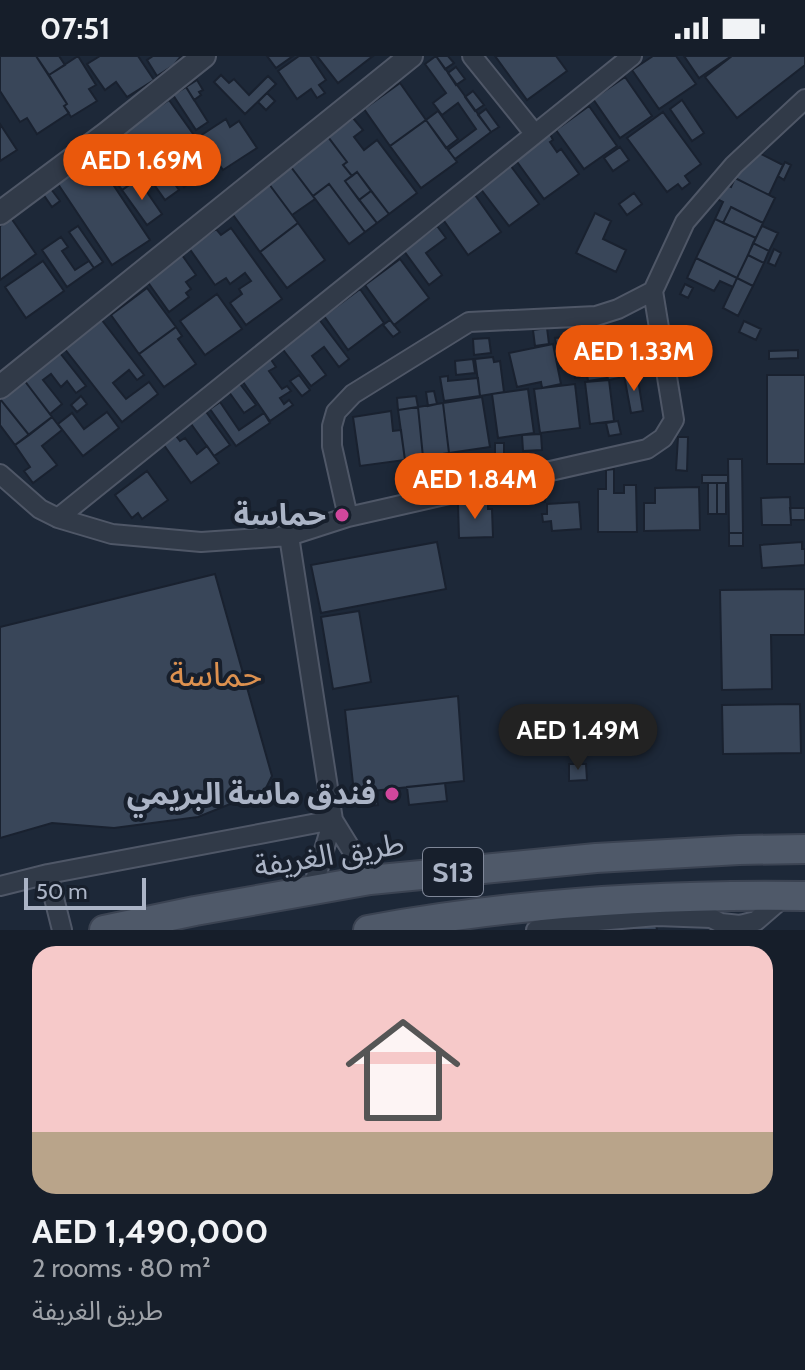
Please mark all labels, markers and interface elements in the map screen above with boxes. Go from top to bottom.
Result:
text: 07:51 [40,10,110,47]
pin: AED 1.69M [50,134,234,202]
text: AED 1.69M [81,144,203,176]
pin: AED 1.33M [542,325,726,393]
text: AED 1.33M [574,335,694,367]
pin: AED 1.84M [383,453,567,521]
text: AED 1.84M [413,463,537,495]
place label: حماسة [234,496,326,533]
marker: حماسة [333,506,351,524]
district label: حماسة [170,653,262,695]
pin: AED 1.49M [486,704,670,772]
text: AED 1.49M [516,714,640,746]
place label: فندق ماسة البريمي [127,775,376,818]
marker: فندق ماسة البريمي [383,785,401,803]
street label: طريق الغريفة [251,824,406,885]
road number: S13 [423,848,483,896]
scale bar [24,874,146,910]
text: 50 m [36,878,88,905]
icon: home [331,998,475,1142]
text: AED 1,490,000 [32,1210,269,1252]
text: 2 rooms · 80 m² [32,1252,211,1284]
text: طريق الغريفة [32,1295,163,1327]

